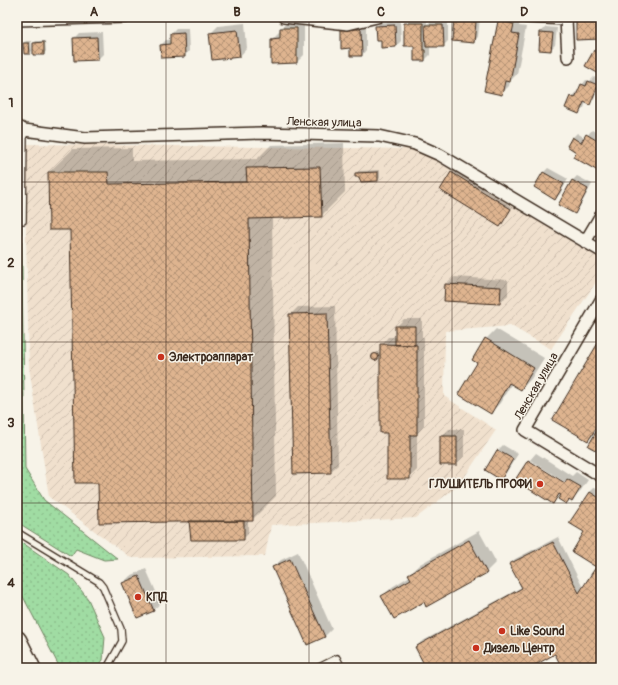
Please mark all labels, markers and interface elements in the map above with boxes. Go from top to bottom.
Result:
text: A [90,4,99,20]
text: B [233,4,241,20]
text: C [377,4,385,20]
text: D [520,4,528,20]
text: 1 [8,95,14,111]
street label: Ленская улица [285,114,362,131]
text: 2 [7,255,15,271]
place label: Электроаппарат [169,350,254,365]
street label: Ленская улица [511,350,562,423]
marker: Электроаппарат [156,352,166,362]
text: 3 [7,415,15,431]
place label: ГЛУШИТЕЛЬ ПРОФИ [429,477,533,492]
marker: ГЛУШИТЕЛЬ ПРОФИ [535,479,545,489]
text: 4 [7,575,15,591]
place label: КПД [146,590,168,605]
marker: КПД [133,592,143,602]
place label: Like Sound [510,624,565,639]
marker: Like Sound [497,626,507,636]
place label: Дизель Центр [483,641,555,656]
marker: Дизель Центр [471,643,481,653]

